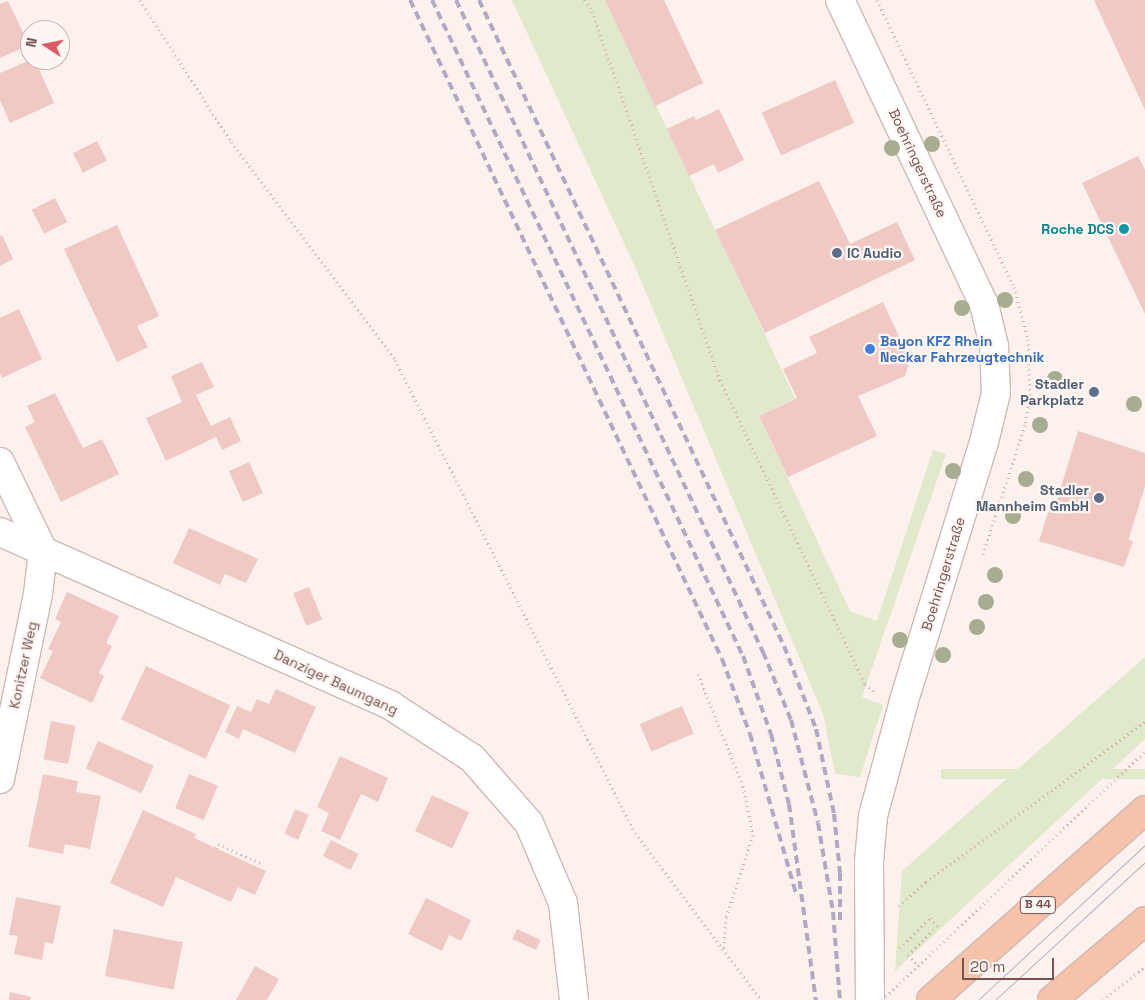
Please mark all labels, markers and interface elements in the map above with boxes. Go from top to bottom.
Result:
north arrow [20,20,70,70]
text: N [22,36,41,49]
street label: Boehringerstraße [885,106,951,220]
place label: Roche DCS [1041,221,1114,237]
marker: Roche DCS [1118,223,1130,235]
place label: IC Audio [847,245,902,261]
marker: IC Audio [831,247,843,259]
place label: Bayon KFZ Rhein Neckar Fahrzeugtechnik [880,333,1044,366]
marker: Bayon KFZ Rhein Neckar Fahrzeugtechnik [864,343,876,355]
place label: Stadler Parkplatz [1020,376,1084,408]
marker: Stadler Parkplatz [1088,386,1100,398]
place label: Stadler Mannheim GmbH [976,482,1089,514]
marker: Stadler Mannheim GmbH [1093,492,1105,504]
street label: Boehringerstraße [918,515,968,633]
street label: Konitzer Weg [6,620,40,710]
street label: Danziger Baumgang [271,646,401,718]
road number: B 44 [1019,896,1057,914]
scale bar [965,948,1058,980]
text: 20 m [970,957,1005,976]

